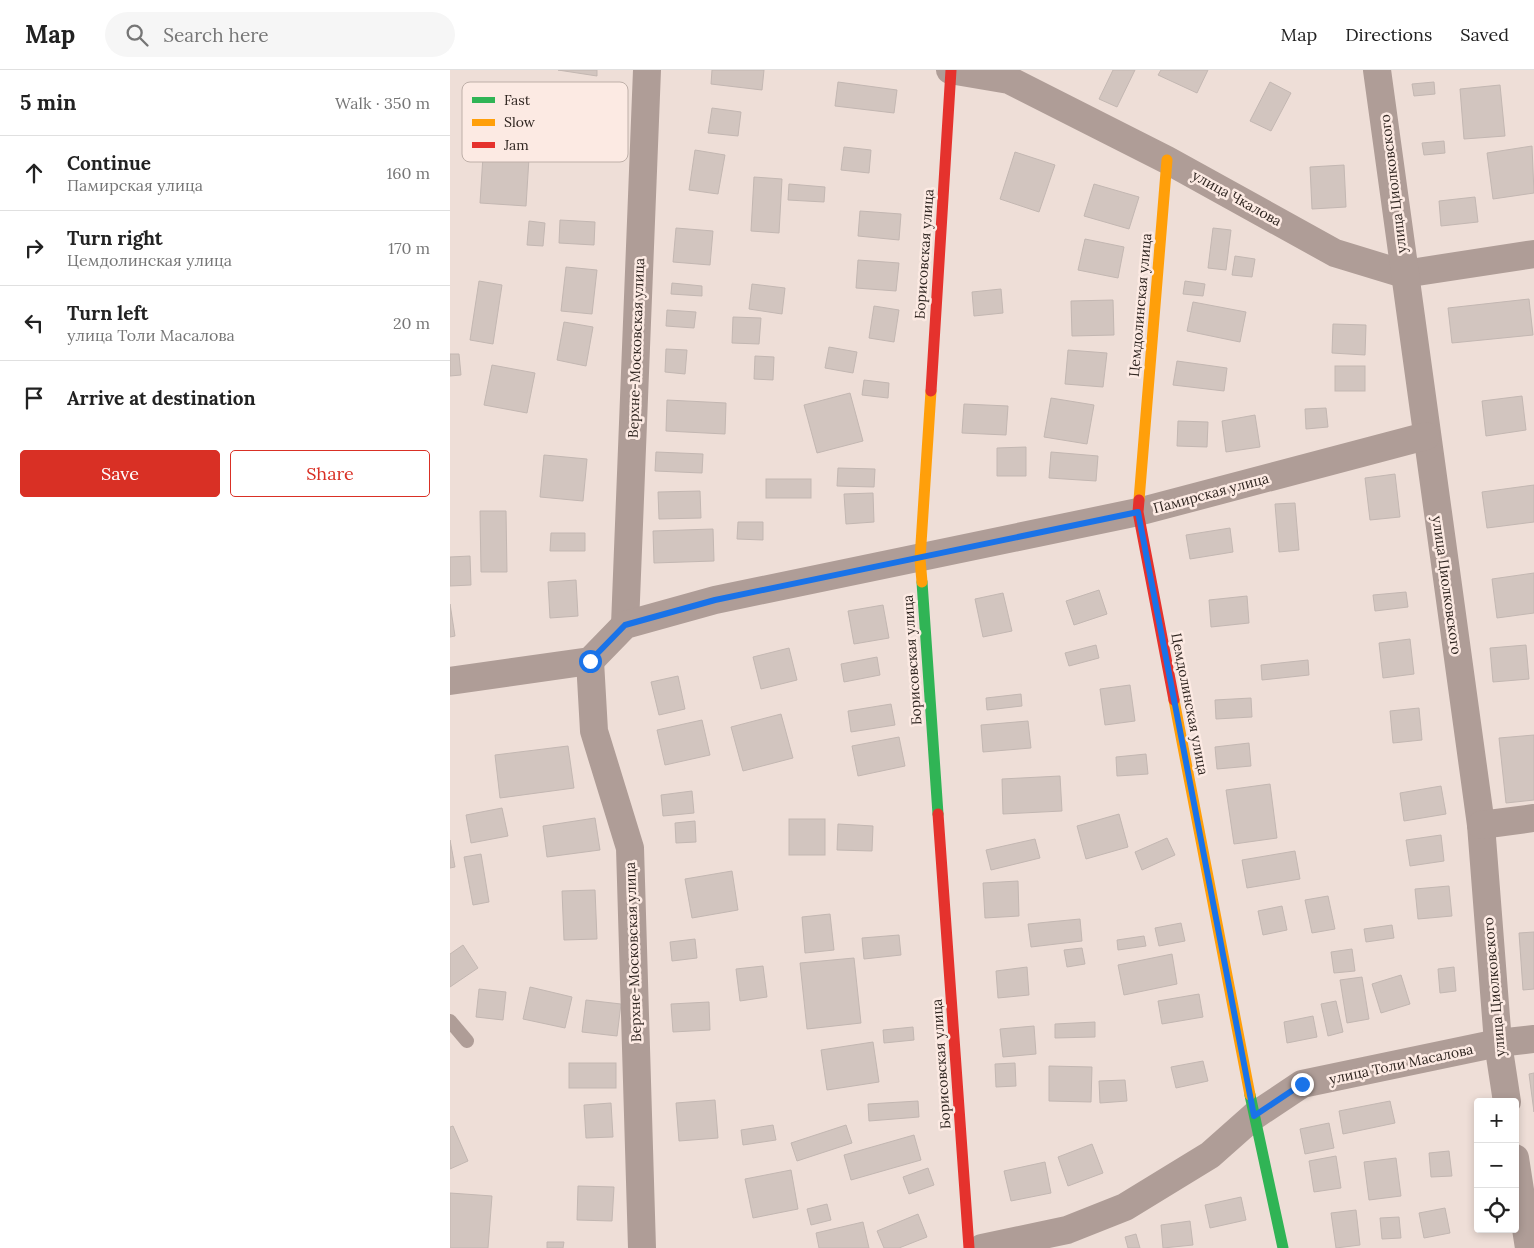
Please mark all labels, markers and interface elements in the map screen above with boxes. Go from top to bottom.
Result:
search box [105,12,455,57]
text: Map [25,19,75,50]
icon: search [123,21,151,49]
text: Search here [163,23,269,47]
text: Map [1281,23,1317,46]
text: Directions [1345,23,1432,46]
text: Saved [1460,23,1509,46]
legend [462,82,628,162]
text: 5 min [20,89,76,116]
text: Fast [504,91,531,109]
text: Walk · 350 m [335,93,430,113]
text: Slow [504,113,536,131]
street label: улица Циолковского [1376,113,1410,255]
text: Jam [503,136,529,154]
text: Continue [67,151,151,175]
icon: ahead [20,159,48,187]
text: 160 m [386,163,430,183]
street label: улица Чкалова [1189,166,1285,230]
text: Памирская улица [67,175,203,195]
street label: Борисовская улица [910,188,938,320]
text: Turn right [67,226,163,250]
street label: Цемдолинская улица [1125,232,1155,378]
icon: right [20,234,48,262]
text: 170 m [388,238,430,258]
text: Цемдолинская улица [67,250,232,270]
street label: Верхне-Московская улица [624,258,648,438]
text: Turn left [67,301,148,325]
icon: left [20,309,48,337]
text: 20 m [393,313,430,333]
text: улица Толи Масалова [67,325,235,345]
icon: arrive [20,384,48,412]
text: Arrive at destination [67,386,256,410]
button: Save [20,450,220,497]
button: Share [230,450,430,497]
street label: Памирская улица [1151,469,1271,517]
street label: улица Циолковского [1428,514,1466,656]
street label: Борисовская улица [898,594,926,726]
street label: Цемдолинская улица [1167,631,1213,777]
route start [579,650,602,673]
street label: Верхне-Московская улица [621,862,645,1042]
street label: улица Циолковского [1479,916,1509,1058]
street label: Борисовская улица [927,998,955,1130]
street label: улица Толи Масалова [1327,1040,1475,1088]
route end [1291,1073,1314,1096]
map controls [1474,1098,1519,1233]
button: + [1474,1098,1519,1143]
button: − [1474,1143,1519,1188]
button: locate [1474,1188,1519,1233]

